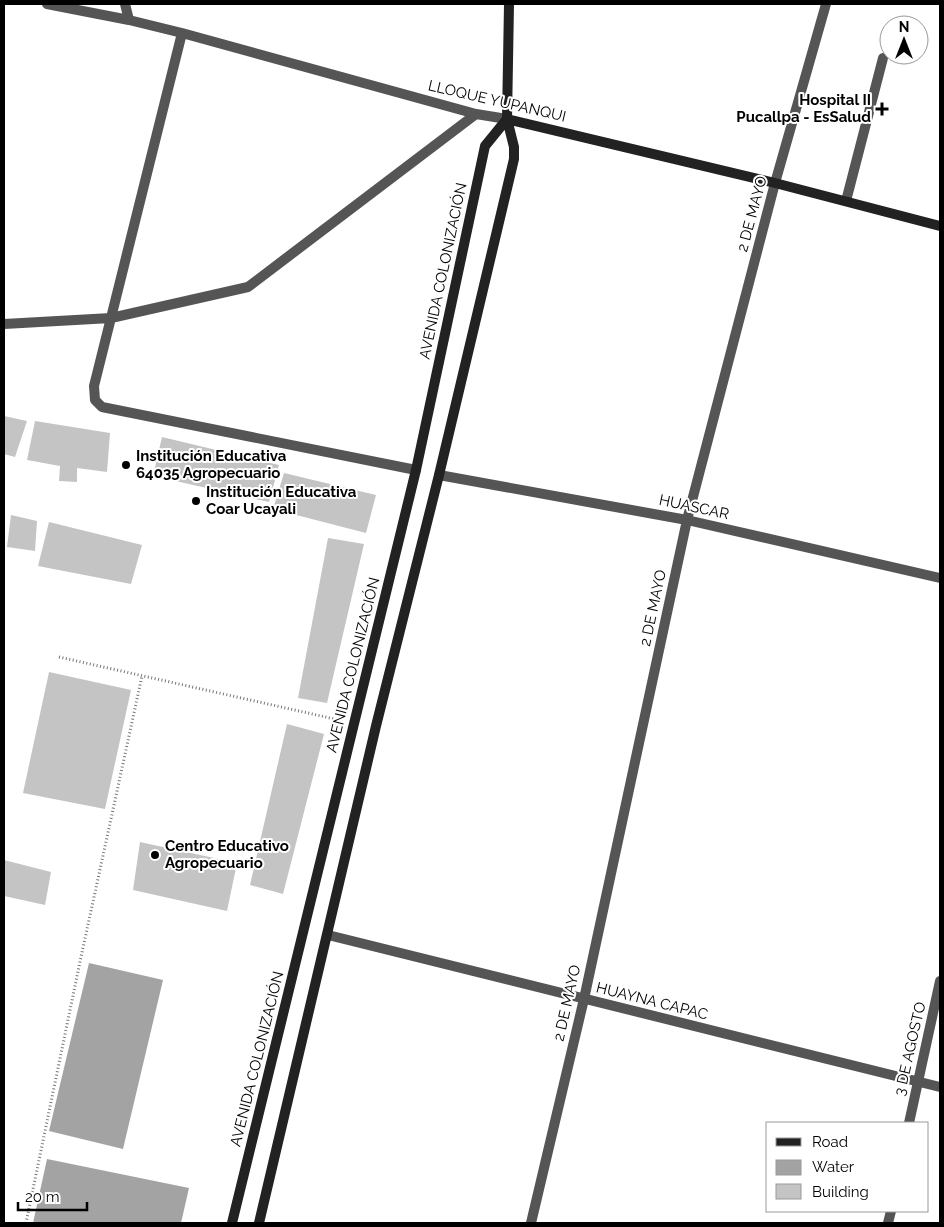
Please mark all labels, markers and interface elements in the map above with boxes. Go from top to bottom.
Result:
north arrow [879,15,929,65]
text: N [899,19,909,35]
street label: LLOQUE YUPANQUI [426,76,568,126]
place label: Hospital II Pucallpa - EsSalud [736,91,871,126]
marker: Hospital II Pucallpa - EsSalud [875,102,889,116]
street label: 2 DE MAYO [733,174,771,254]
street label: AVENIDA COLONIZACIÓN [415,181,471,361]
place label: Institución Educativa 64035 Agropecuario [136,447,287,482]
marker: Institución Educativa 64035 Agropecuario [120,459,132,471]
place label: Institución Educativa Coar Ucayali [206,483,357,518]
street label: HUASCAR [657,491,731,523]
marker: Institución Educativa Coar Ucayali [190,495,202,507]
street label: 2 DE MAYO [636,568,670,648]
street label: AVENIDA COLONIZACIÓN [322,575,384,755]
place label: Centro Educativo Agropecuario [165,837,289,872]
marker: Centro Educativo Agropecuario [149,849,161,861]
street label: 2 DE MAYO [549,963,585,1043]
street label: AVENIDA COLONIZACIÓN [226,969,288,1149]
street label: HUAYNA CAPAC [594,978,710,1024]
street label: 3 DE AGOSTO [890,1000,930,1098]
legend [766,1122,929,1212]
text: Road [812,1133,848,1151]
text: Water [812,1158,855,1176]
scale bar [18,1180,86,1212]
text: Building [812,1183,869,1201]
text: 20 m [25,1188,60,1206]

